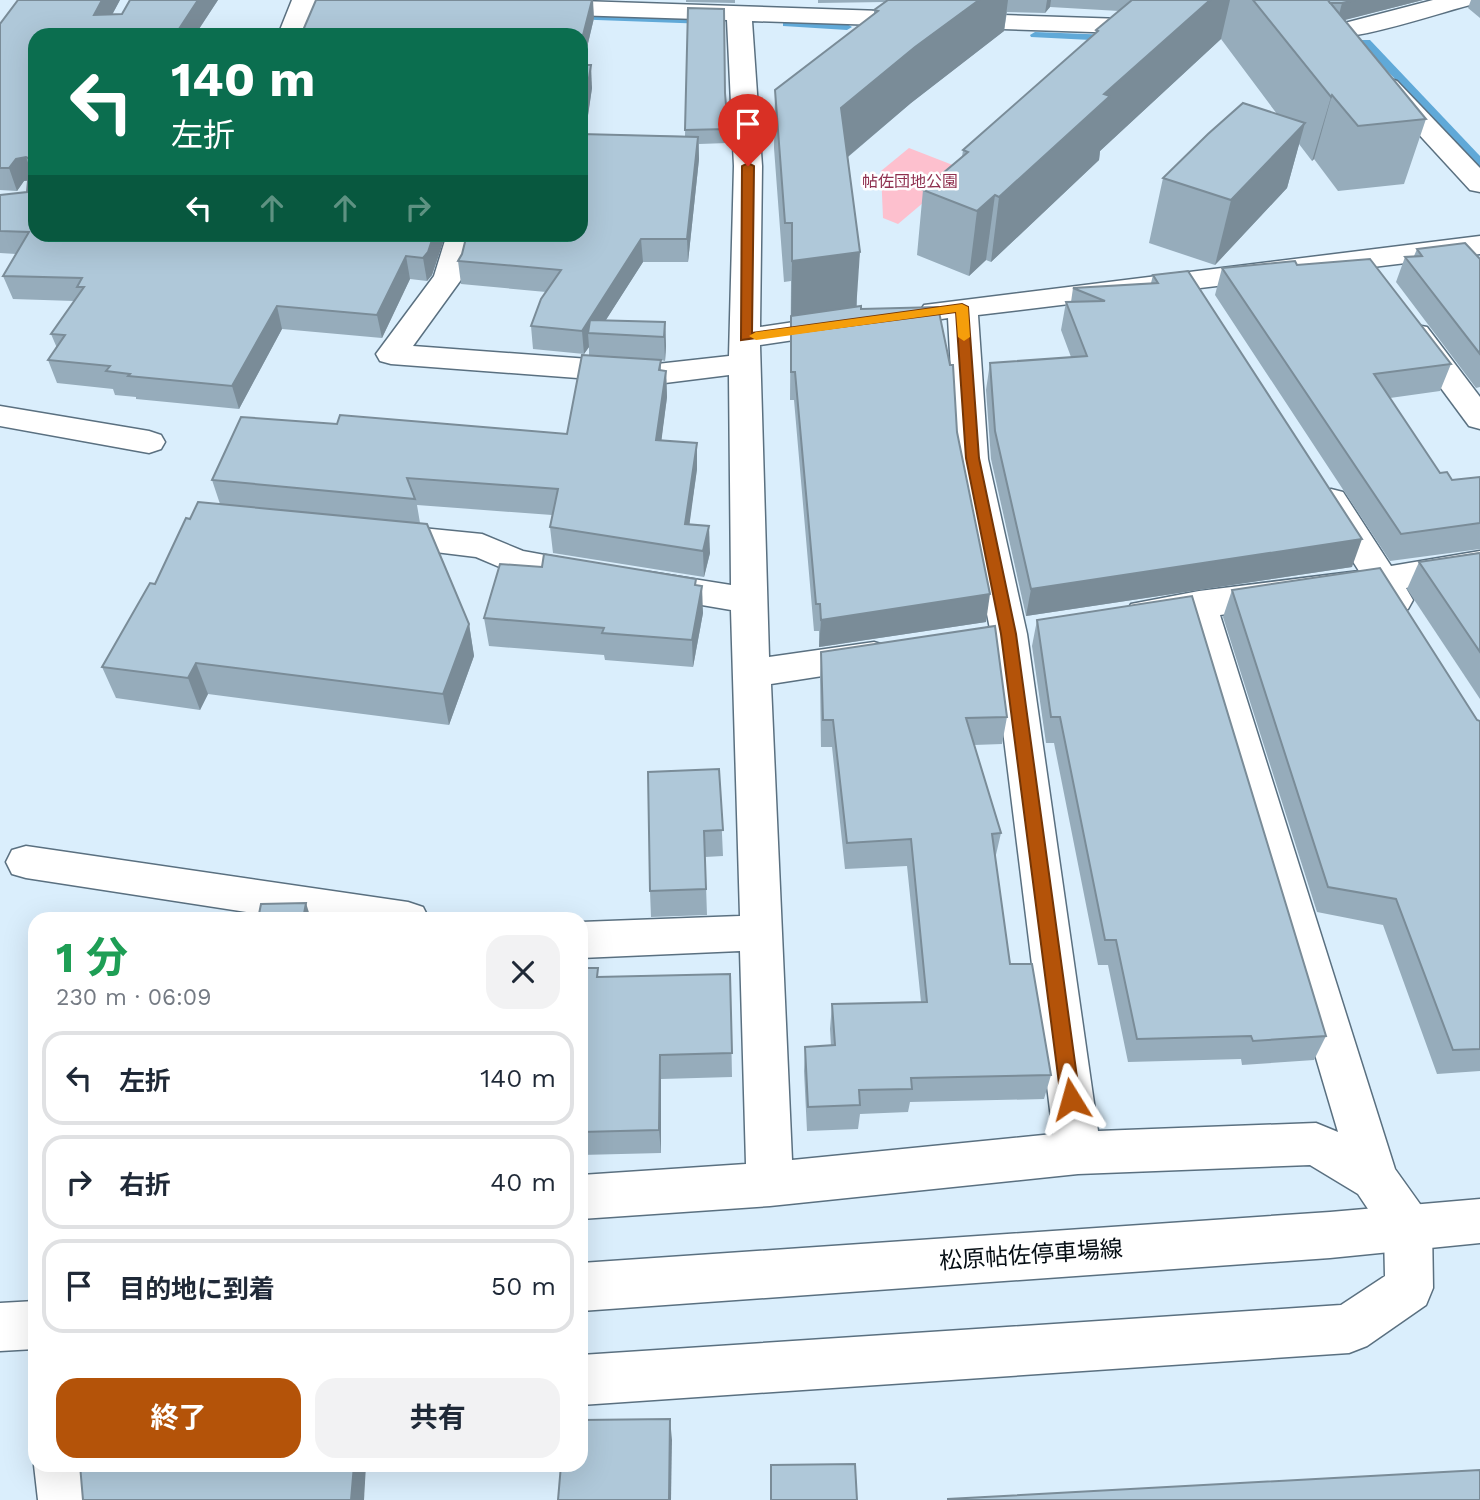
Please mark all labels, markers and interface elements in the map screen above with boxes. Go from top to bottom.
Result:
text: 140 m [171,50,315,108]
icon: left [56,56,147,147]
pin [718,94,778,166]
icon: arrive [729,105,767,143]
text: 左折 [171,116,235,154]
park label: 帖佐団地公園 [862,172,958,191]
icon: left [180,189,218,227]
icon: ahead [253,189,291,227]
icon: ahead [326,189,364,227]
icon: right [399,189,437,227]
text: 1 分 [56,933,128,982]
button: close [486,935,560,1009]
text: 230 m · 06:09 [56,984,211,1011]
icon: left [60,1059,98,1097]
position arrow [1034,1062,1108,1136]
text: 140 m [480,1063,556,1093]
text: 左折 [119,1066,171,1096]
icon: right [60,1163,98,1201]
text: 40 m [490,1167,556,1197]
text: 右折 [119,1170,171,1200]
street label: 松原帖佐停車場線 [938,1235,1124,1275]
icon: arrive [60,1267,98,1305]
text: 50 m [491,1271,556,1301]
text: 目的地に到着 [119,1274,275,1304]
button: 終了 [56,1378,301,1458]
button: 共有 [315,1378,560,1458]

